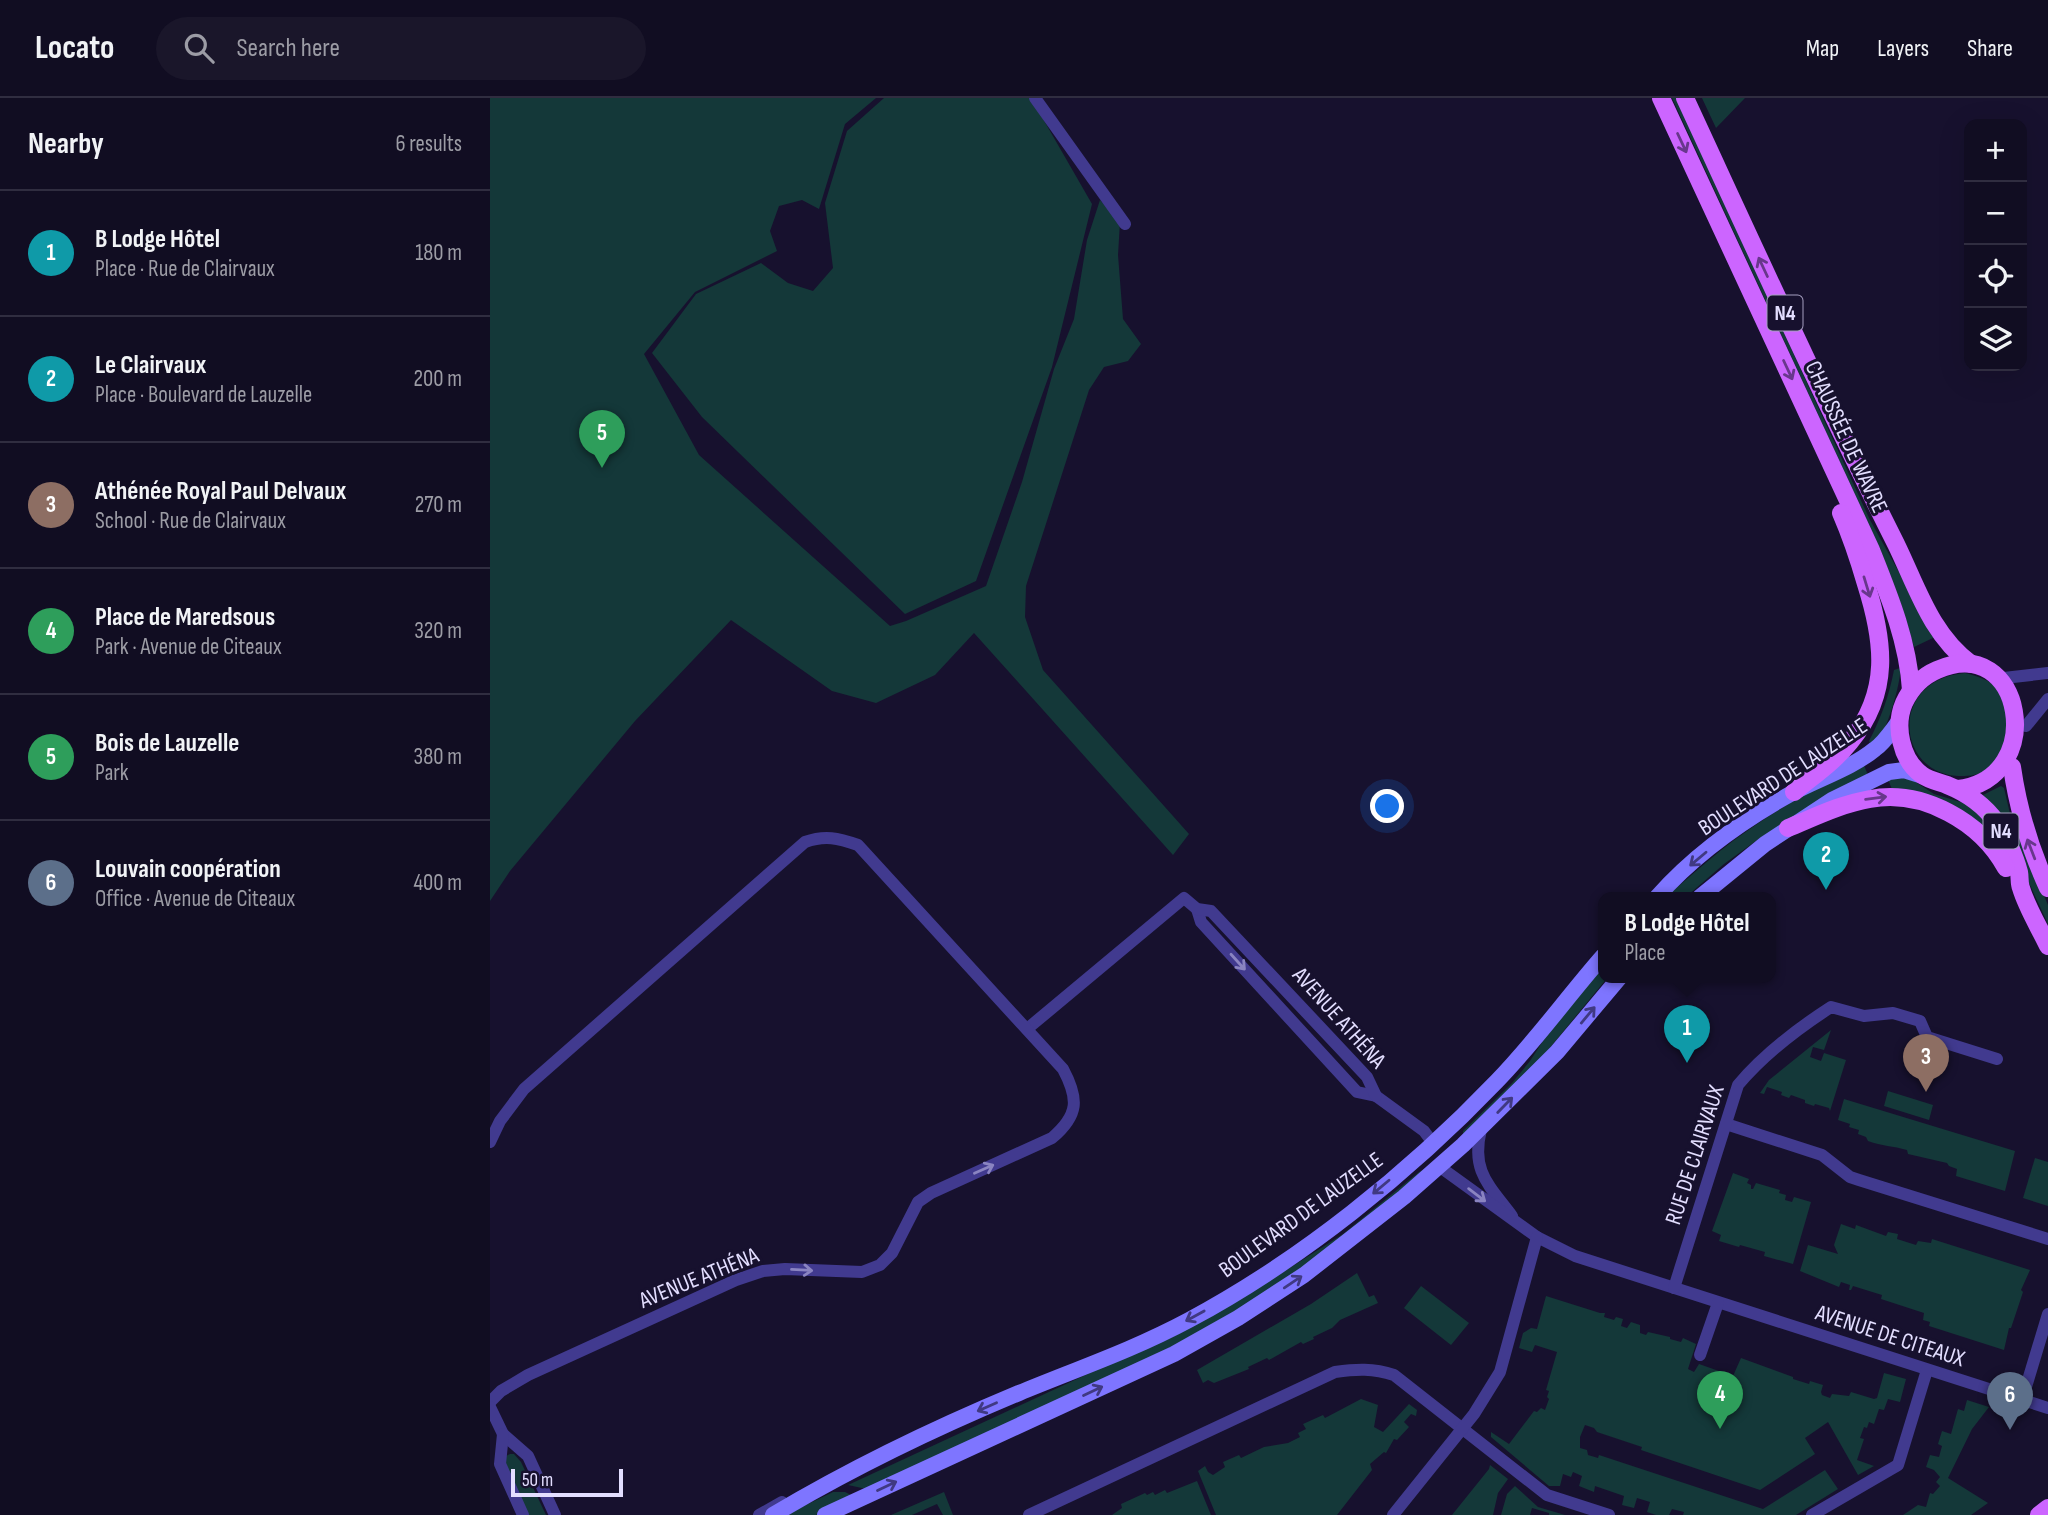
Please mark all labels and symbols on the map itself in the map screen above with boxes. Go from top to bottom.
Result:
one-way arrow [1676,131,1689,153]
one-way arrow [1756,257,1769,278]
road number: N4 [1768,296,1802,330]
street label: CHAUSSÉE DE WAVRE [1799,357,1893,517]
one-way arrow [1782,359,1795,381]
pin: 5 [579,410,625,468]
one-way arrow [1862,576,1875,598]
street label: BOULEVARD DE LAUZELLE [1693,712,1873,842]
your location [1370,789,1404,823]
one-way arrow [1864,792,1887,805]
road number: N4 [1984,814,2018,848]
pin: 2 [1803,832,1849,890]
one-way arrow [2024,838,2037,860]
one-way arrow [1689,851,1707,867]
one-way arrow [1230,953,1246,971]
street label: AVENUE ATHÉNA [1286,961,1392,1074]
pin: 1 [1664,1005,1710,1063]
one-way arrow [1580,1006,1596,1024]
pin: 3 [1903,1034,1949,1092]
street label: RUE DE CLAIRVAUX [1659,1082,1731,1228]
one-way arrow [1496,1097,1513,1114]
street label: BOULEVARD DE LAUZELLE [1214,1146,1388,1284]
one-way arrow [973,1162,994,1175]
one-way arrow [1372,1179,1390,1195]
one-way arrow [1468,1188,1486,1203]
street label: AVENUE ATHÉNA [634,1241,763,1315]
one-way arrow [790,1263,813,1276]
one-way arrow [1283,1275,1302,1290]
street label: AVENUE DE CITEAUX [1811,1298,1968,1373]
one-way arrow [1186,1309,1206,1323]
pin: 4 [1697,1371,1743,1429]
pin: 6 [1987,1372,2033,1430]
one-way arrow [1082,1384,1104,1397]
one-way arrow [977,1401,998,1414]
scale bar [511,1466,623,1498]
one-way arrow [876,1479,897,1493]

